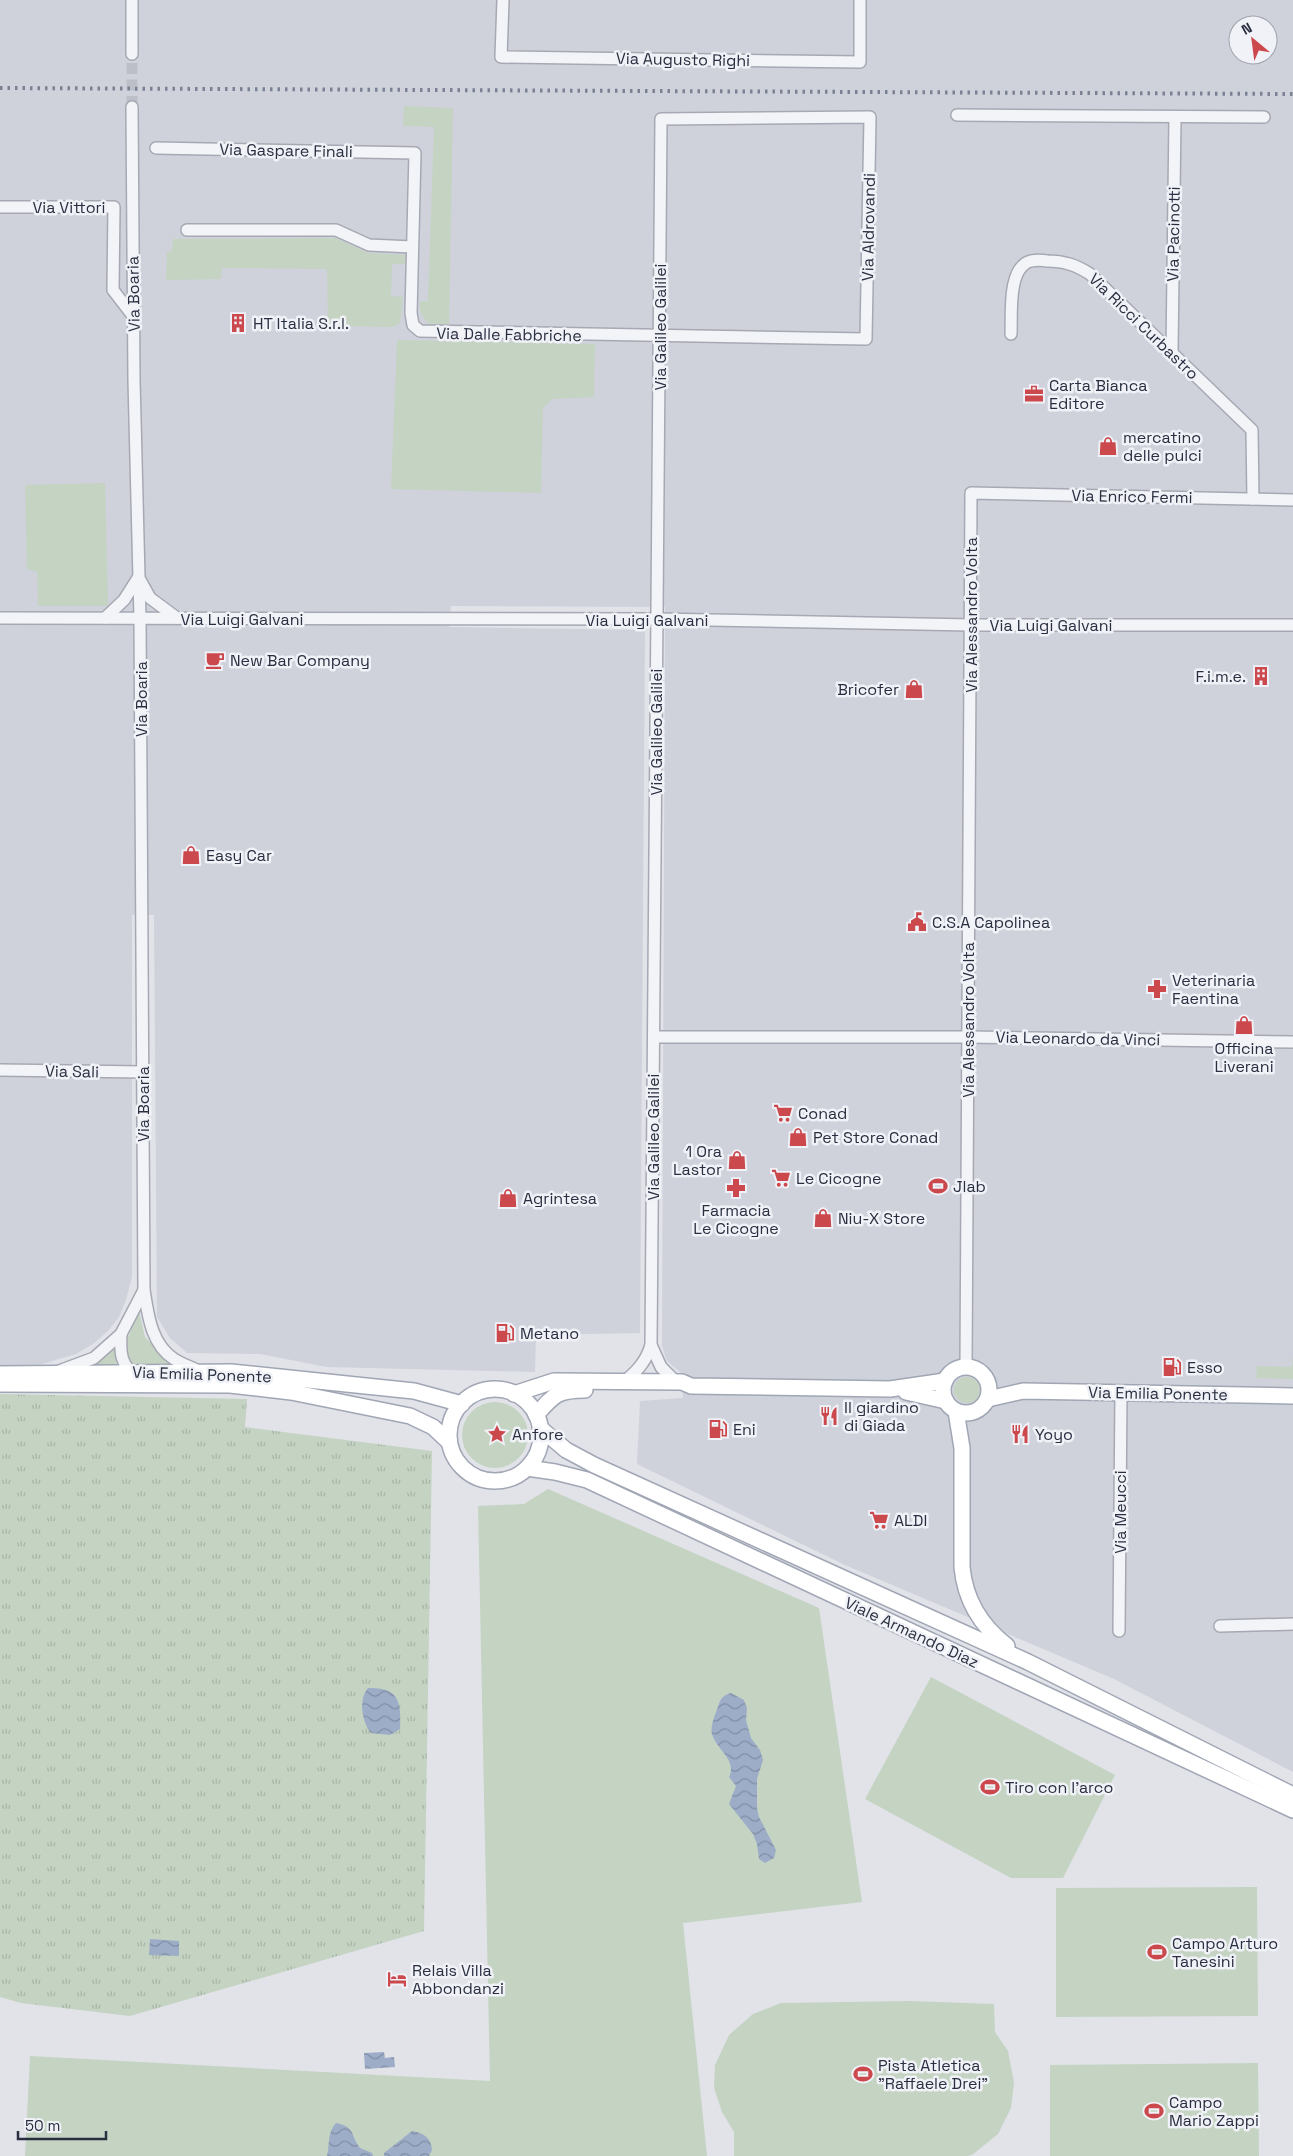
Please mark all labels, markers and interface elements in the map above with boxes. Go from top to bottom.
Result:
north arrow [1228,15,1278,65]
text: N [1238,18,1255,39]
street label: Via Augusto Righi [616,48,750,71]
street label: Via Gaspare Finali [219,139,353,162]
street label: Via Aldrovandi [857,173,880,281]
street label: Via Pacinotti [1162,186,1185,282]
street label: Via Vittori [32,197,106,218]
street label: Via Boaria [122,256,145,332]
street label: Via Galileo Galilei [650,263,671,391]
street label: Via Ricci Curbastro [1084,268,1203,384]
building icon: HT Italia S.r.l. [227,312,249,334]
place label: HT Italia S.r.l. [253,313,349,334]
street label: Via Dalle Fabbriche [436,323,582,346]
place label: Carta Bianca Editore [1049,375,1147,414]
office icon: Carta Bianca Editore [1023,383,1045,405]
place label: mercatino delle pulci [1123,427,1202,466]
shop icon: mercatino delle pulci [1097,435,1119,457]
street label: Via Enrico Fermi [1071,485,1193,508]
street label: Via Alessandro Volta [961,537,982,693]
street label: Via Luigi Galvani [181,609,303,630]
street label: Via Luigi Galvani [586,610,708,631]
street label: Via Luigi Galvani [990,615,1112,636]
cafe icon: New Bar Company [204,649,226,671]
place label: New Bar Company [230,650,370,671]
street label: Via Boaria [131,661,152,737]
building icon: F.i.m.e. [1250,665,1272,687]
place label: F.i.m.e. [1195,666,1246,687]
street label: Via Galileo Galilei [646,668,667,796]
shop icon: Bricofer [903,678,925,700]
place label: Bricofer [837,679,899,700]
shop icon: Easy Car [180,844,202,866]
place label: Easy Car [206,845,272,866]
public building icon: C.S.A Capolinea [906,911,928,933]
place label: C.S.A Capolinea [932,912,1050,933]
street label: Via Alessandro Volta [958,942,979,1098]
place label: Veterinaria Faentina [1172,970,1255,1009]
pharmacy icon: Veterinaria Faentina [1146,978,1168,1000]
shop icon: Officina Liverani [1233,1014,1255,1036]
street label: Via Leonardo da Vinci [995,1027,1161,1050]
place label: Officina Liverani [1214,1038,1274,1077]
street label: Via Sali [45,1061,99,1082]
street label: Via Boaria [133,1066,154,1142]
street label: Via Galileo Galilei [643,1073,664,1201]
supermarket icon: Conad [772,1102,794,1124]
place label: Conad [798,1103,847,1124]
shop icon: Pet Store Conad [787,1126,809,1148]
place label: Pet Store Conad [813,1127,938,1148]
place label: 1 Ora Lastor [673,1141,722,1180]
shop icon: 1 Ora Lastor [726,1149,748,1171]
supermarket icon: Le Cicogne [770,1167,792,1189]
place label: Le Cicogne [796,1168,881,1189]
sports icon: Jlab [927,1175,949,1197]
place label: Jlab [953,1176,986,1197]
pharmacy icon: Farmacia Le Cicogne [725,1177,747,1199]
shop icon: Agrintesa [497,1187,519,1209]
place label: Agrintesa [523,1188,597,1209]
place label: Farmacia Le Cicogne [693,1200,779,1239]
shop icon: Niu-X Store [812,1207,834,1229]
place label: Niu-X Store [838,1208,925,1229]
fuel station icon: Metano [494,1322,516,1344]
place label: Metano [520,1323,579,1344]
fuel station icon: Esso [1161,1356,1183,1378]
place label: Esso [1187,1357,1223,1378]
street label: Via Emilia Ponente [132,1362,272,1387]
street label: Via Emilia Ponente [1088,1382,1228,1405]
place label: Il giardino di Giada [844,1397,919,1436]
restaurant icon: Il giardino di Giada [818,1405,840,1427]
fuel station icon: Eni [707,1418,729,1440]
place label: Eni [733,1419,756,1440]
place icon: Anfore [486,1423,508,1445]
restaurant icon: Yoyo [1009,1423,1031,1445]
place label: Anfore [512,1424,563,1445]
place label: Yoyo [1035,1424,1073,1445]
street label: Via Meucci [1110,1470,1131,1554]
supermarket icon: ALDI [868,1509,890,1531]
place label: ALDI [894,1510,927,1531]
street label: Viale Armando Diaz [841,1592,982,1673]
sports icon: Tiro con l'arco [979,1776,1001,1798]
place label: Tiro con l'arco [1005,1777,1113,1798]
place label: Campo Arturo Tanesini [1172,1933,1278,1972]
sports icon: Campo Arturo Tanesini [1146,1941,1168,1963]
place label: Relais Villa Abbondanzi [412,1960,504,1999]
hotel icon: Relais Villa Abbondanzi [386,1968,408,1990]
place label: Pista Atletica "Raffaele Drei" [878,2055,988,2094]
sports icon: Pista Atletica "Raffaele Drei" [852,2063,874,2085]
place label: Campo Mario Zappi [1169,2092,1259,2131]
sports icon: Campo Mario Zappi [1143,2100,1165,2122]
scale bar [18,2108,105,2140]
text: 50 m [25,2116,60,2135]

